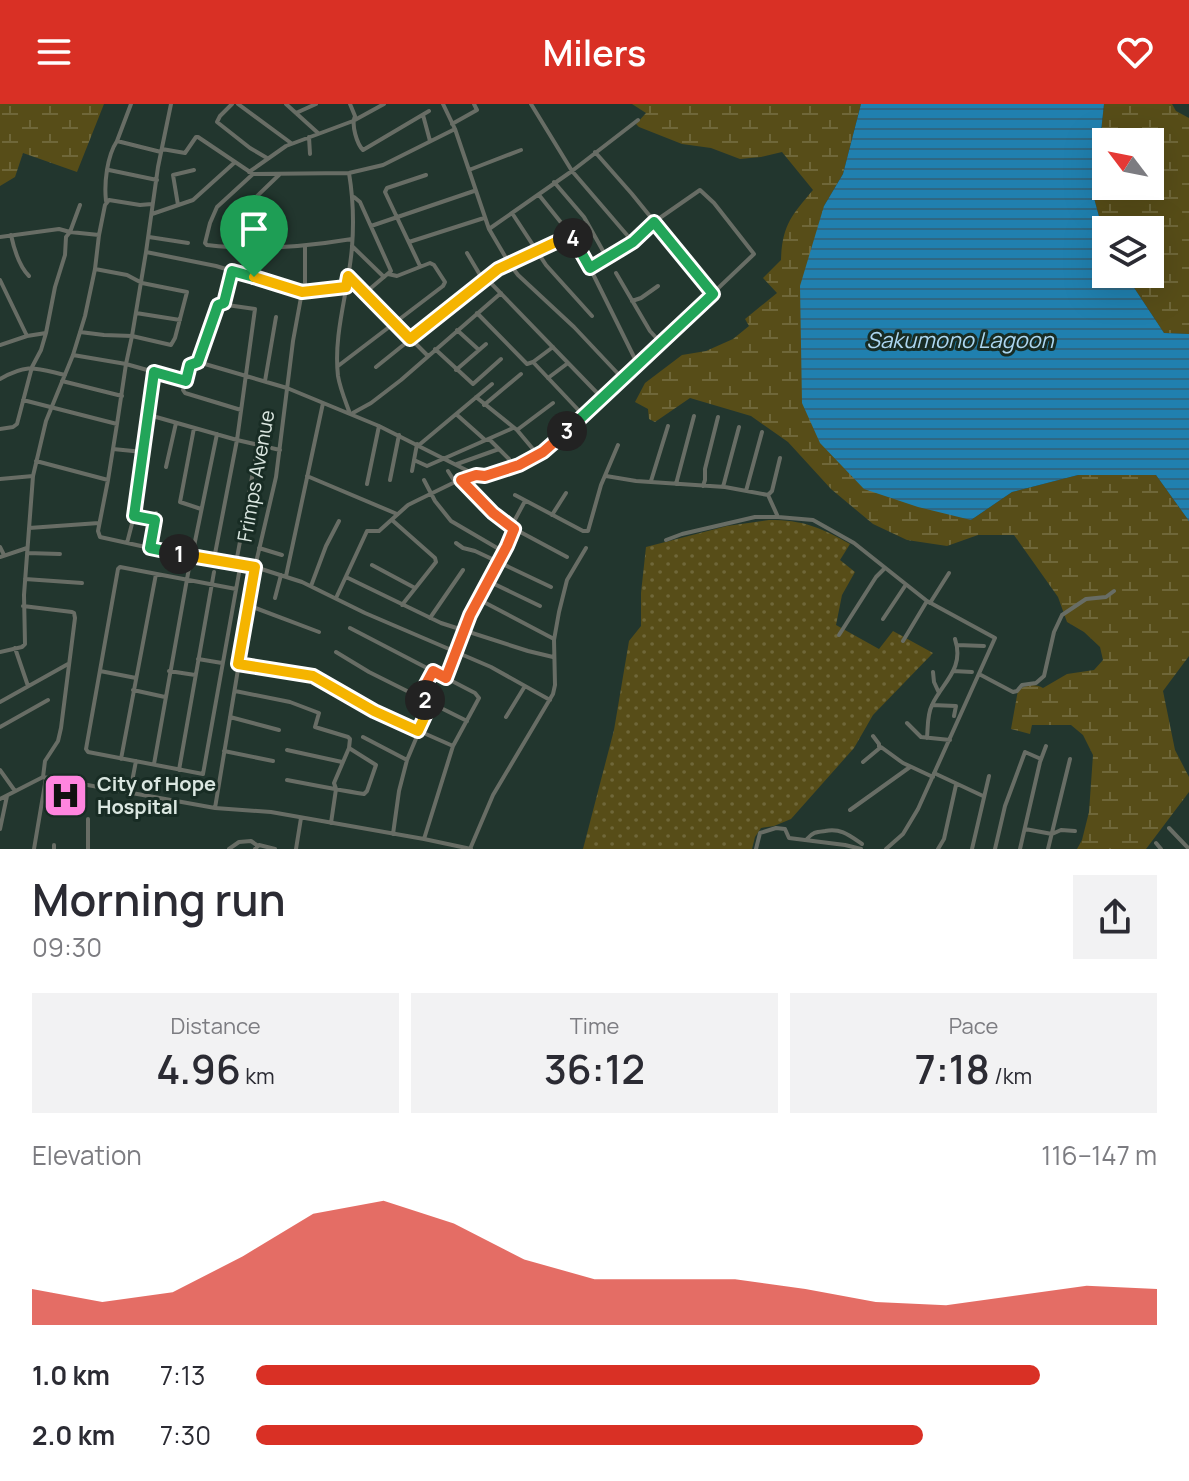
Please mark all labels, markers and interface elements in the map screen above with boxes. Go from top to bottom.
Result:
text: Milers [543,28,646,77]
icon: menu [32,30,76,74]
icon: heart [1113,30,1157,74]
north arrow [1092,128,1164,200]
map controls [1092,128,1164,288]
pin [220,195,288,277]
icon: arrive [232,207,276,251]
button: layers [1092,216,1164,288]
pin: 4 [553,218,593,258]
text: 4 [566,223,580,253]
water label: Sakumono Lagoon [866,325,1055,355]
street label: Frimps Avenue [231,408,280,544]
pin: 3 [547,411,587,451]
text: 3 [561,416,573,446]
pin: 1 [159,534,199,574]
text: 1 [174,539,184,569]
pin: 2 [405,680,445,720]
text: 2 [418,685,432,715]
place label: City of Hope Hospital [97,770,216,820]
hospital icon: City of Hope Hospital [42,771,90,819]
text: Morning run [32,869,286,929]
button: share [1073,875,1157,959]
text: 09:30 [32,929,102,965]
text: Distance [170,1011,261,1041]
text: Time [570,1011,619,1041]
text: Pace [949,1011,998,1041]
text: 4.96 [156,1041,241,1096]
text: 36:12 [544,1041,645,1096]
text: 7:18 [915,1041,990,1096]
text: km [241,1061,275,1091]
text: /km [990,1061,1032,1091]
text: Elevation [32,1137,142,1173]
text: 116–147 m [1041,1137,1157,1173]
text: 1.0 km [32,1357,110,1393]
text: 7:13 [160,1357,205,1393]
text: 2.0 km [32,1417,115,1453]
text: 7:30 [160,1417,211,1453]

